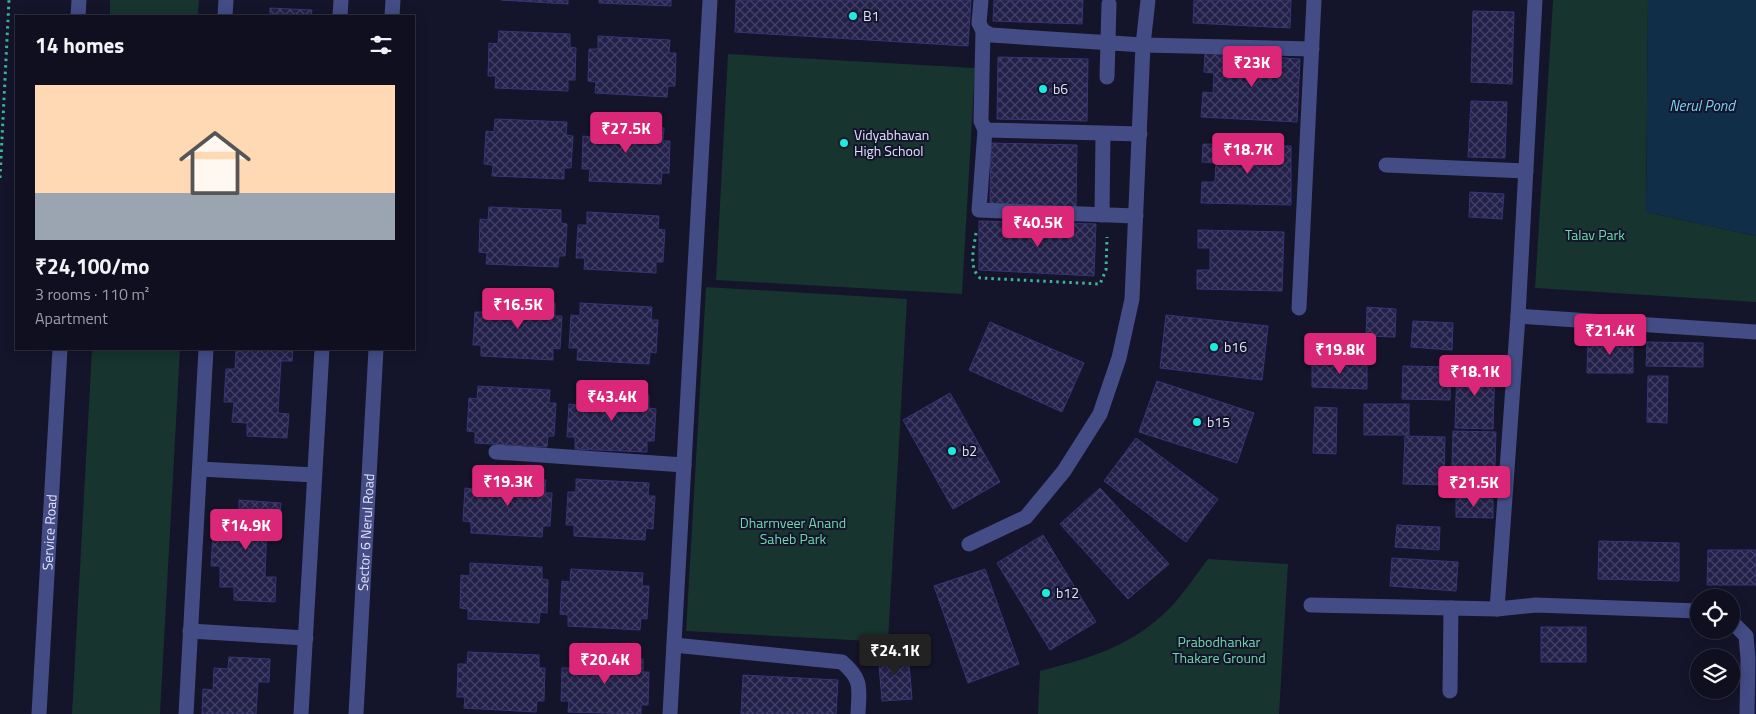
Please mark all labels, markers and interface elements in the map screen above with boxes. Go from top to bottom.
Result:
place label: B1 [863,5,879,26]
marker: B1 [847,10,859,22]
text: 14 homes [35,29,124,61]
icon: filters [367,31,395,59]
pin: ₹23K [1222,46,1282,88]
text: ₹23K [1234,50,1270,74]
place label: b6 [1053,78,1068,99]
marker: b6 [1037,83,1049,95]
water label: Nerul Pond [1669,94,1736,117]
pin: ₹27.5K [585,112,667,154]
text: ₹27.5K [601,116,651,140]
icon: home [170,118,260,208]
place label: Vidyabhavan High School [854,124,929,161]
pin: ₹18.7K [1207,132,1289,175]
marker: Vidyabhavan High School [838,137,850,149]
text: ₹18.7K [1223,137,1273,161]
pin: ₹40.5K [997,206,1079,248]
text: ₹40.5K [1013,210,1063,234]
park label: Talav Park [1565,224,1625,245]
text: ₹24,100/mo [35,250,149,282]
text: 3 rooms · 110 m² [35,282,149,306]
pin: ₹16.5K [477,288,559,330]
text: ₹16.5K [493,292,543,316]
text: Apartment [35,306,108,330]
pin: ₹21.4K [1569,314,1651,356]
text: ₹21.4K [1585,318,1635,342]
pin: ₹19.8K [1299,332,1381,375]
place label: b16 [1224,336,1247,357]
text: ₹19.8K [1315,337,1365,361]
marker: b16 [1208,341,1220,353]
pin: ₹18.1K [1434,354,1516,397]
text: ₹18.1K [1450,359,1500,383]
pin: ₹43.4K [571,380,653,422]
text: ₹43.4K [587,384,637,408]
place label: b15 [1207,411,1230,432]
marker: b15 [1191,416,1203,428]
place label: b2 [962,440,977,461]
marker: b2 [946,445,958,457]
pin: ₹19.3K [467,464,549,507]
pin: ₹21.5K [1433,466,1515,508]
text: ₹19.3K [483,469,533,493]
text: ₹21.5K [1449,470,1499,494]
street label: Sector 6 Nerul Road [352,473,379,591]
street label: Service Road [36,494,62,571]
pin: ₹14.9K [205,508,287,551]
park label: Dharmveer Anand Saheb Park [740,512,846,549]
text: ₹14.9K [221,513,271,537]
place label: b12 [1056,582,1079,603]
marker: b12 [1040,587,1052,599]
map controls [1690,589,1740,699]
button: locate [1690,589,1740,639]
park label: Prabodhankar Thakare Ground [1172,631,1266,668]
pin: ₹24.1K [854,634,936,676]
text: ₹24.1K [870,638,920,662]
pin: ₹20.4K [564,642,646,685]
text: ₹20.4K [580,647,630,671]
button: layers [1690,649,1740,699]

